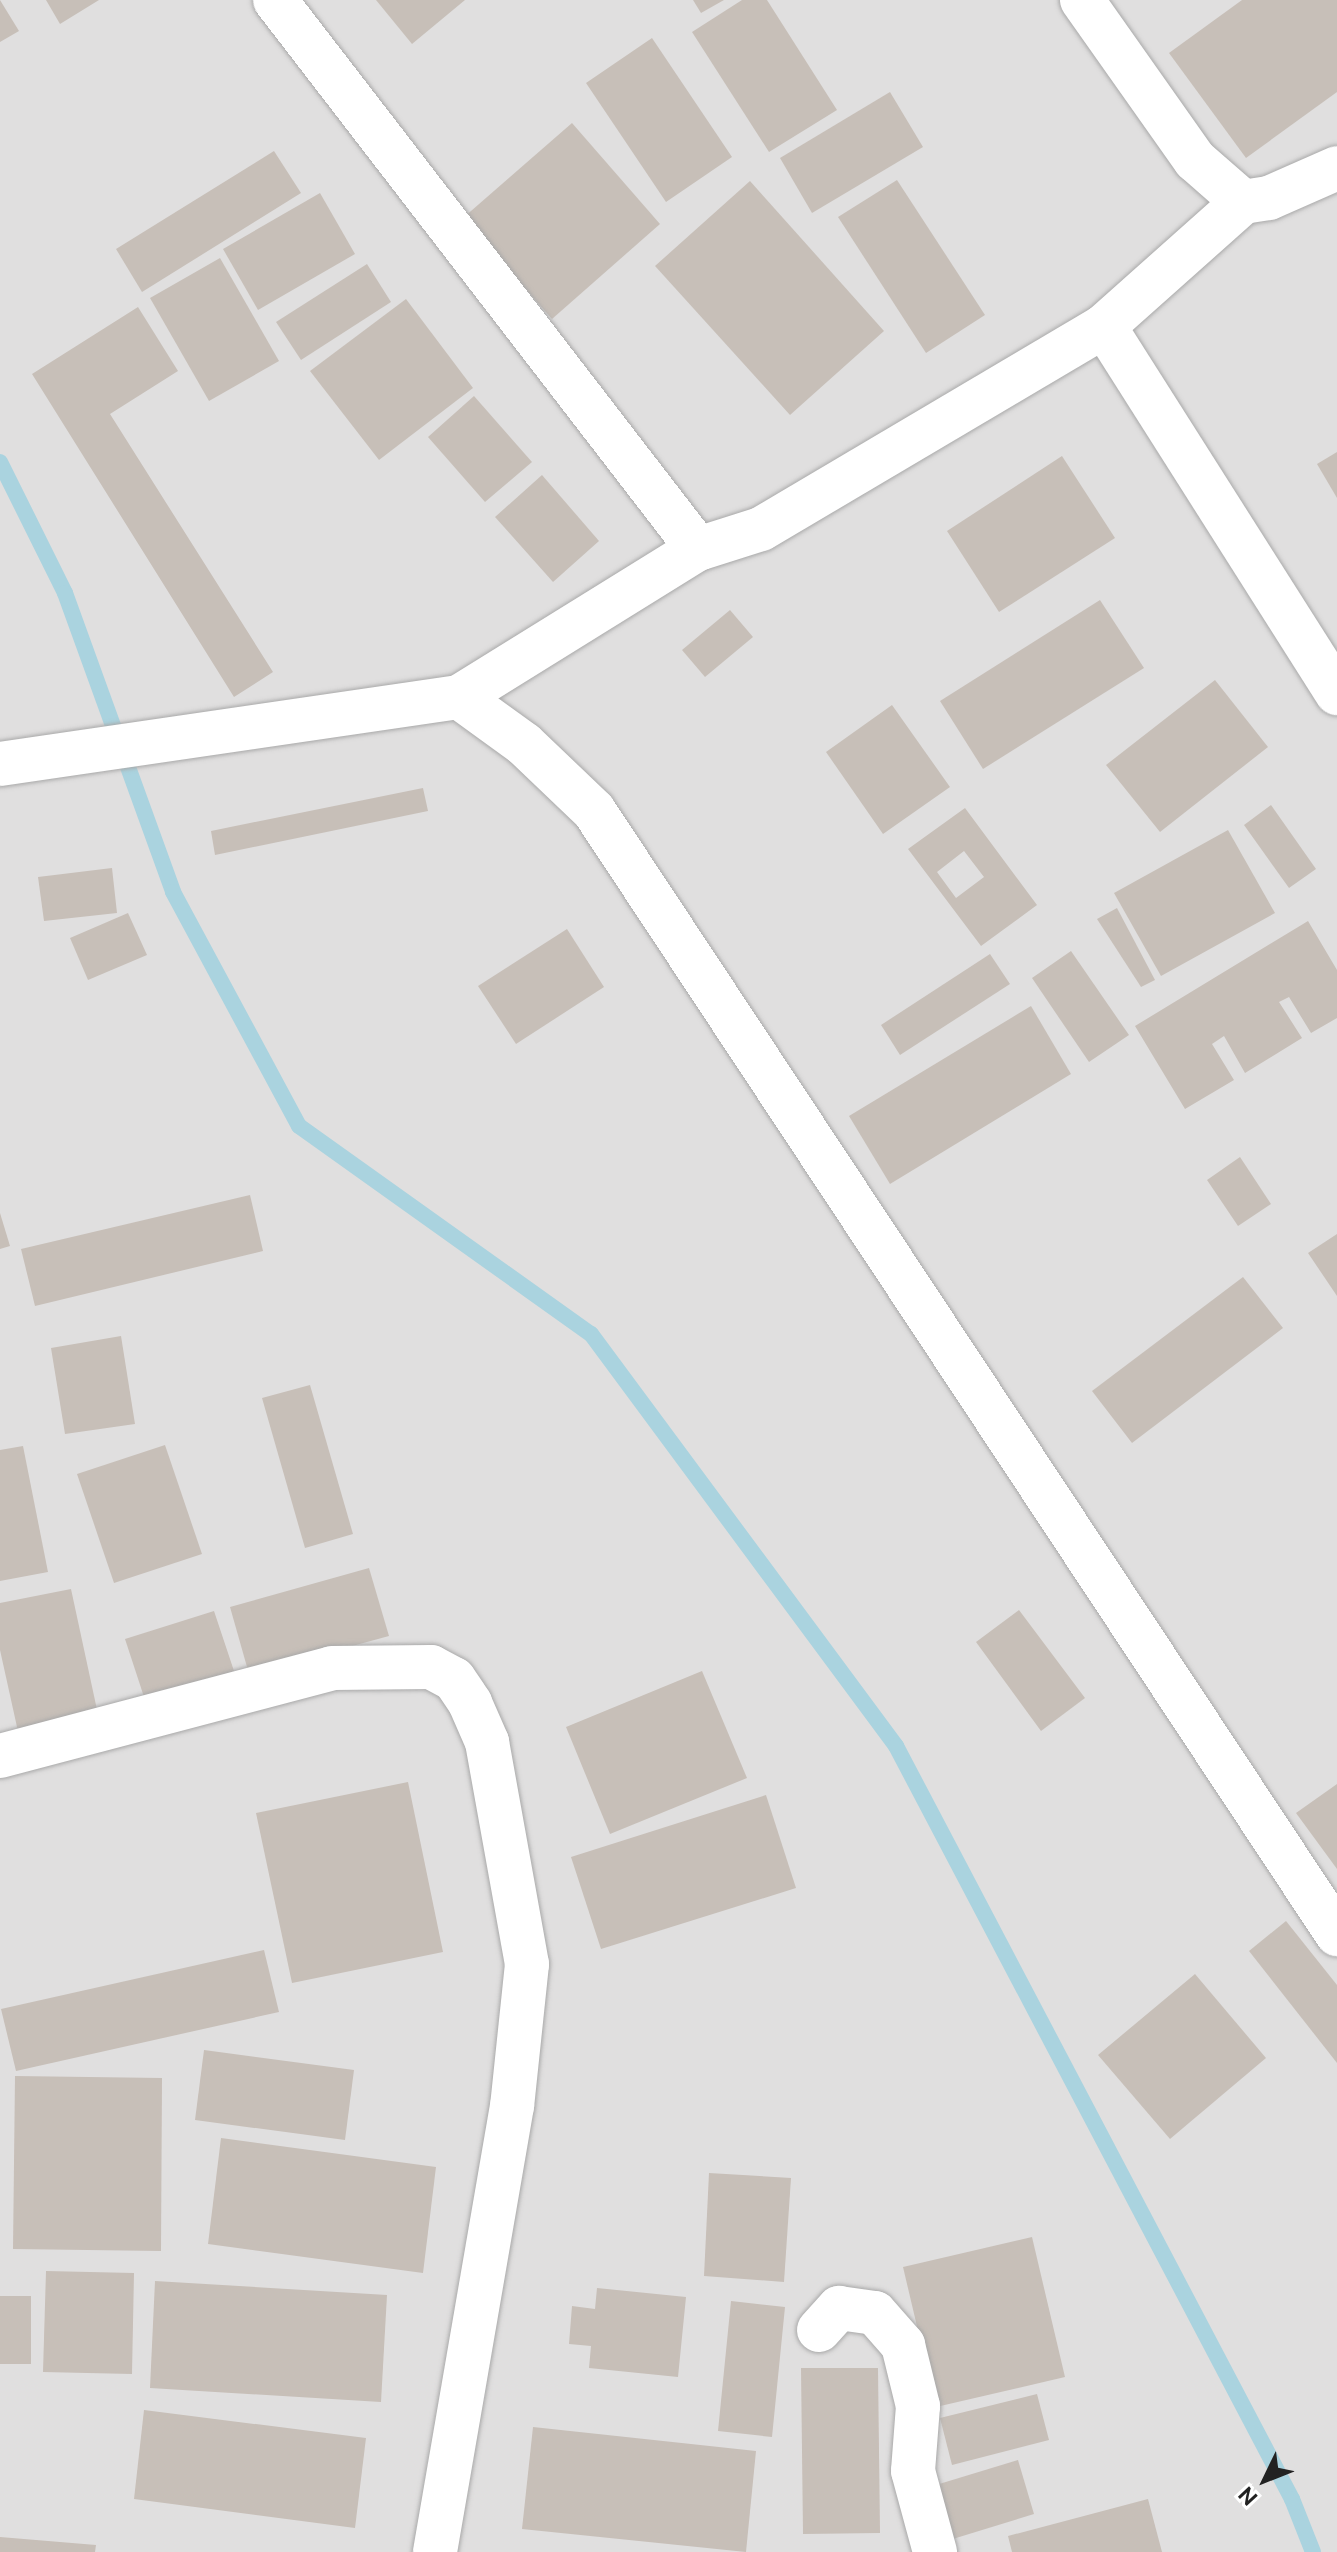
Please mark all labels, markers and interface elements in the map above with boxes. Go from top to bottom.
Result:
north arrow [1225,2440,1305,2520]
text: N [1232,2482,1262,2511]

